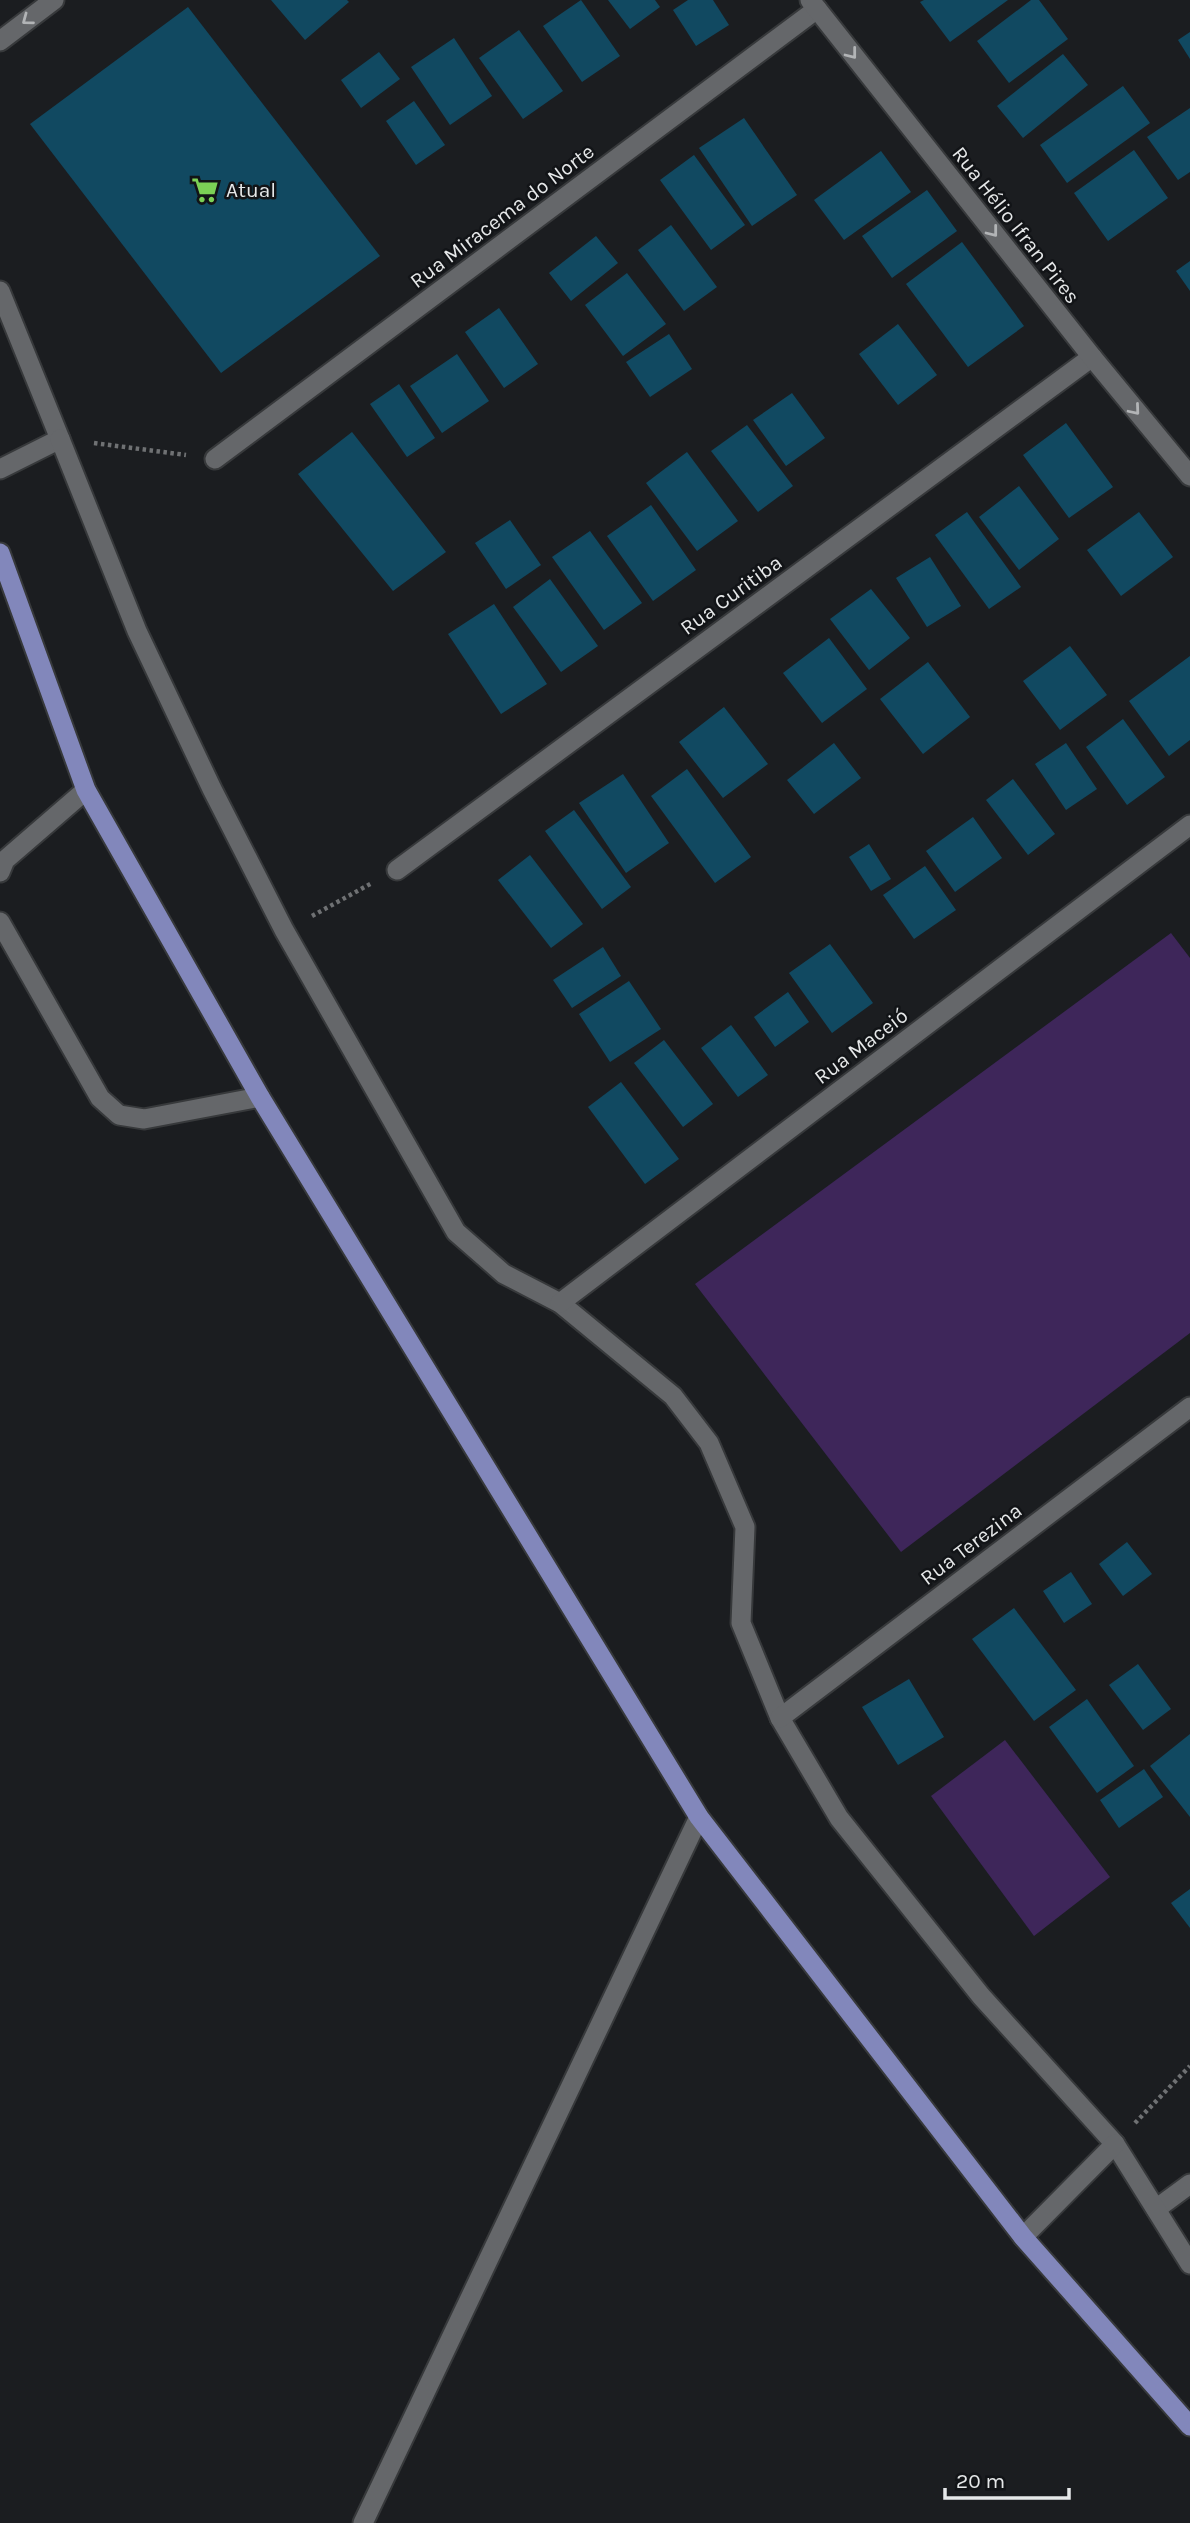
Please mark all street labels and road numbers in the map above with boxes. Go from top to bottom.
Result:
street label: Rua Miracema do Norte [405,139,599,293]
street label: Rua Hélio Ifran Pires [947,142,1085,308]
street label: Rua Curitiba [676,550,786,640]
street label: Rua Maceió [810,1003,912,1089]
street label: Rua Terezina [916,1498,1026,1590]

